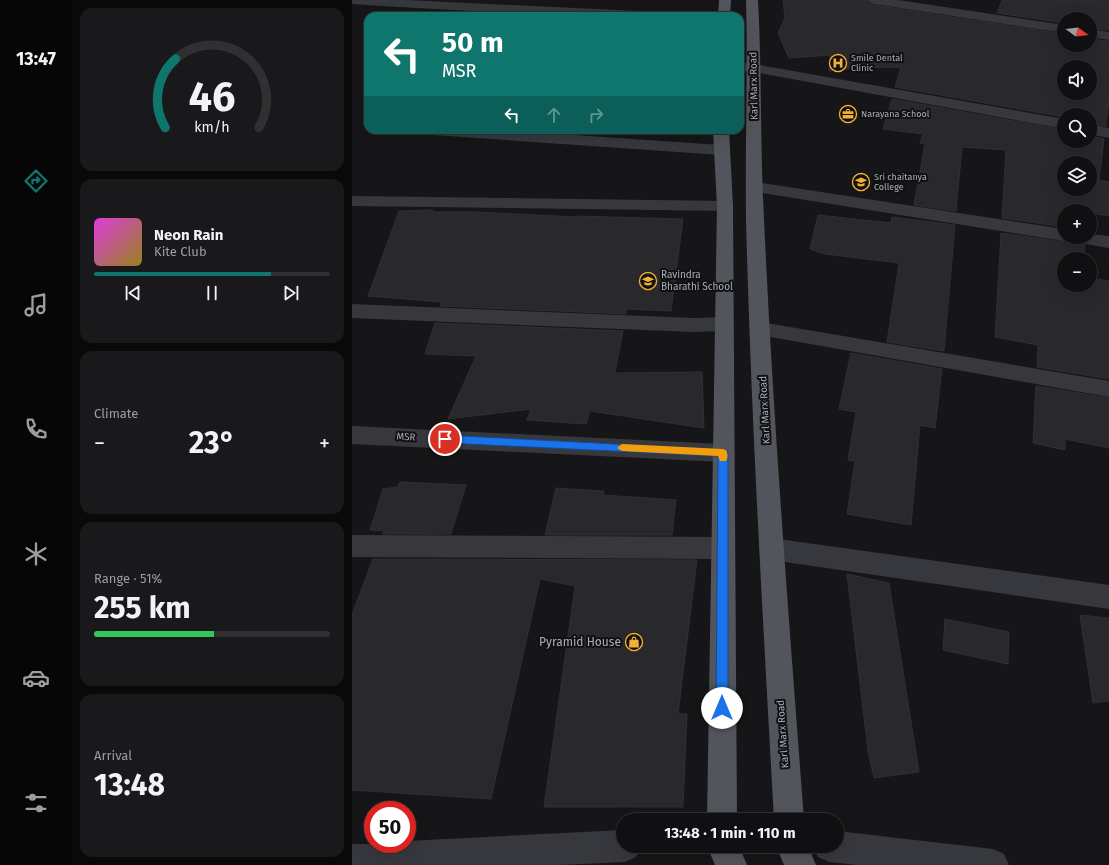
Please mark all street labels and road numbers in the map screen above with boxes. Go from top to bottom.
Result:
street label: Karl Marx Road [747,52,761,120]
street label: Karl Marx Road [757,376,773,444]
street label: MSR [396,431,416,443]
street label: Karl Marx Road [775,699,791,769]

